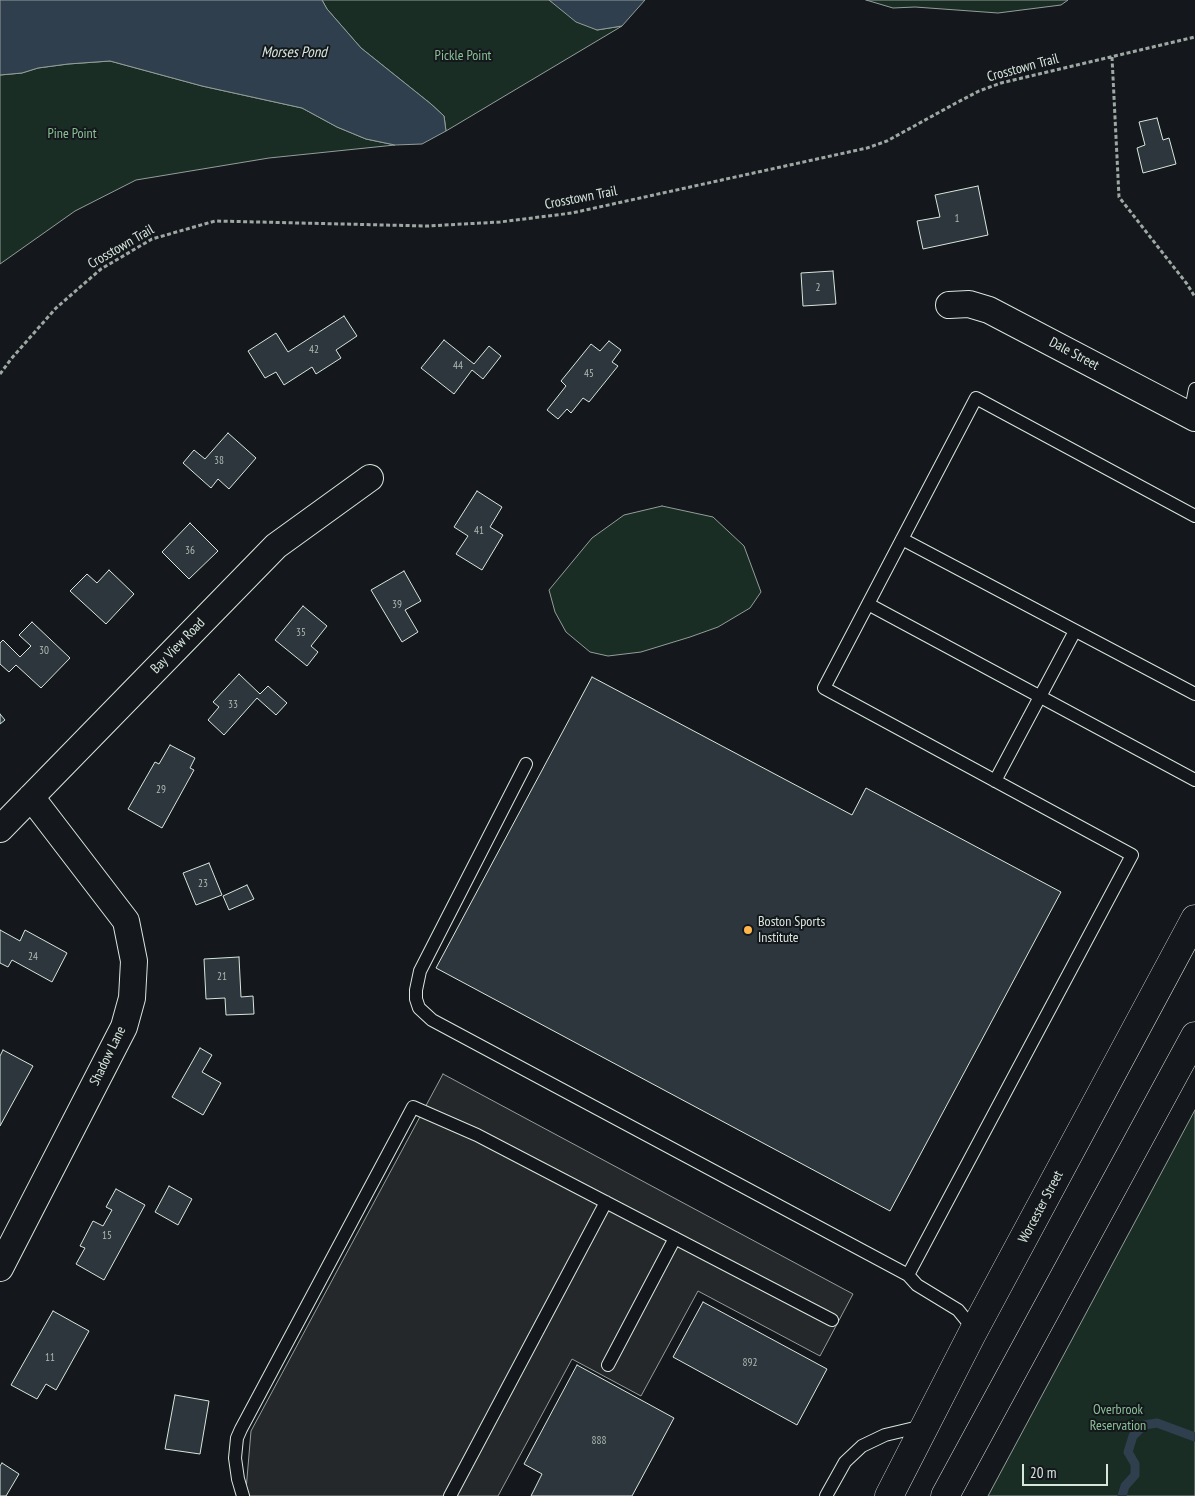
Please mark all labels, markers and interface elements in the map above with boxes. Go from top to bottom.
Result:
water label: Morses Pond [261,44,327,62]
park label: Pickle Point [435,48,491,64]
street label: Crosstown Trail [985,50,1061,86]
park label: Pine Point [47,126,97,142]
street label: Crosstown Trail [543,183,619,213]
house number: 1 [955,212,959,226]
street label: Crosstown Trail [85,221,157,273]
house number: 2 [816,281,820,295]
street label: Dale Street [1046,334,1102,374]
house number: 42 [309,343,319,357]
house number: 44 [453,359,463,373]
house number: 45 [584,367,594,381]
house number: 38 [214,454,224,468]
house number: 41 [474,524,484,538]
house number: 36 [185,544,195,558]
house number: 39 [392,598,402,612]
street label: Bay View Road [147,615,209,677]
house number: 35 [296,626,306,640]
house number: 30 [39,644,49,658]
house number: 33 [228,698,238,712]
house number: 29 [156,783,166,797]
house number: 23 [198,877,208,891]
place label: Boston Sports Institute [758,914,825,946]
marker: Boston Sports Institute [742,924,754,936]
house number: 24 [28,950,38,964]
house number: 21 [217,970,227,984]
street label: Shadow Lane [86,1024,130,1088]
street label: Worcester Street [1015,1168,1067,1246]
house number: 15 [102,1229,112,1243]
house number: 11 [45,1351,55,1365]
house number: 892 [743,1356,757,1370]
park label: Overbrook Reservation [1090,1402,1146,1434]
house number: 888 [592,1434,606,1448]
scale bar [1025,1454,1111,1486]
text: 20 m [1030,1463,1056,1482]

